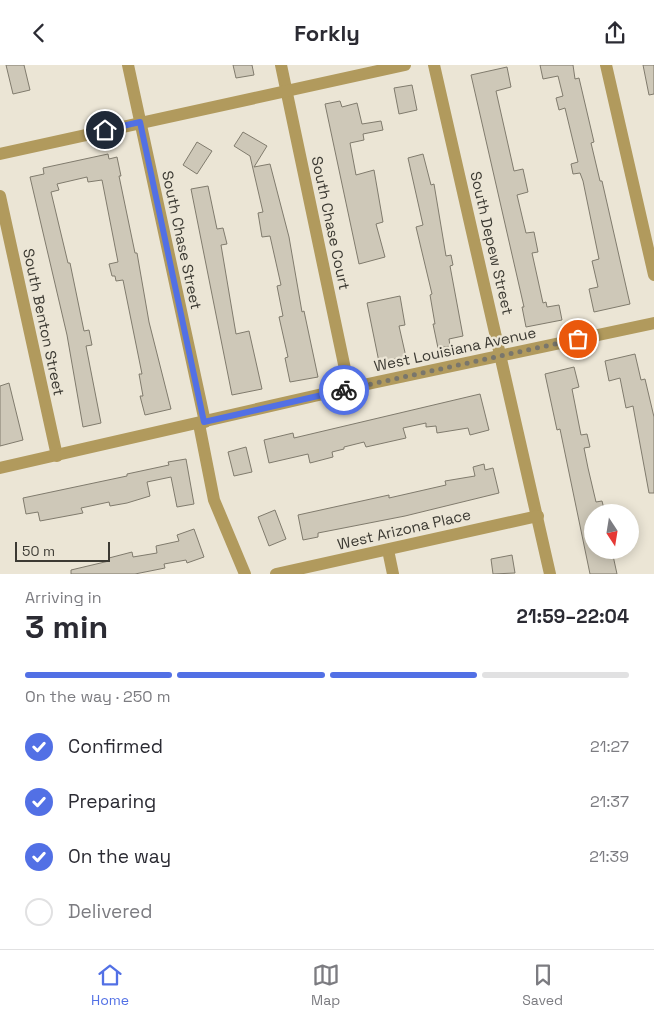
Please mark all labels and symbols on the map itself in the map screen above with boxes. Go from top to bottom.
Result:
pin [84,109,126,151]
street label: South Chase Court [308,154,354,292]
street label: South Chase Street [158,169,206,311]
street label: South Depew Street [466,169,518,317]
street label: South Benton Street [19,247,69,398]
pin [557,318,599,360]
street label: West Louisiana Avenue [372,323,538,375]
courier [319,365,369,415]
street label: West Arizona Place [335,504,473,554]
north arrow [584,504,639,559]
scale bar [15,539,110,562]

